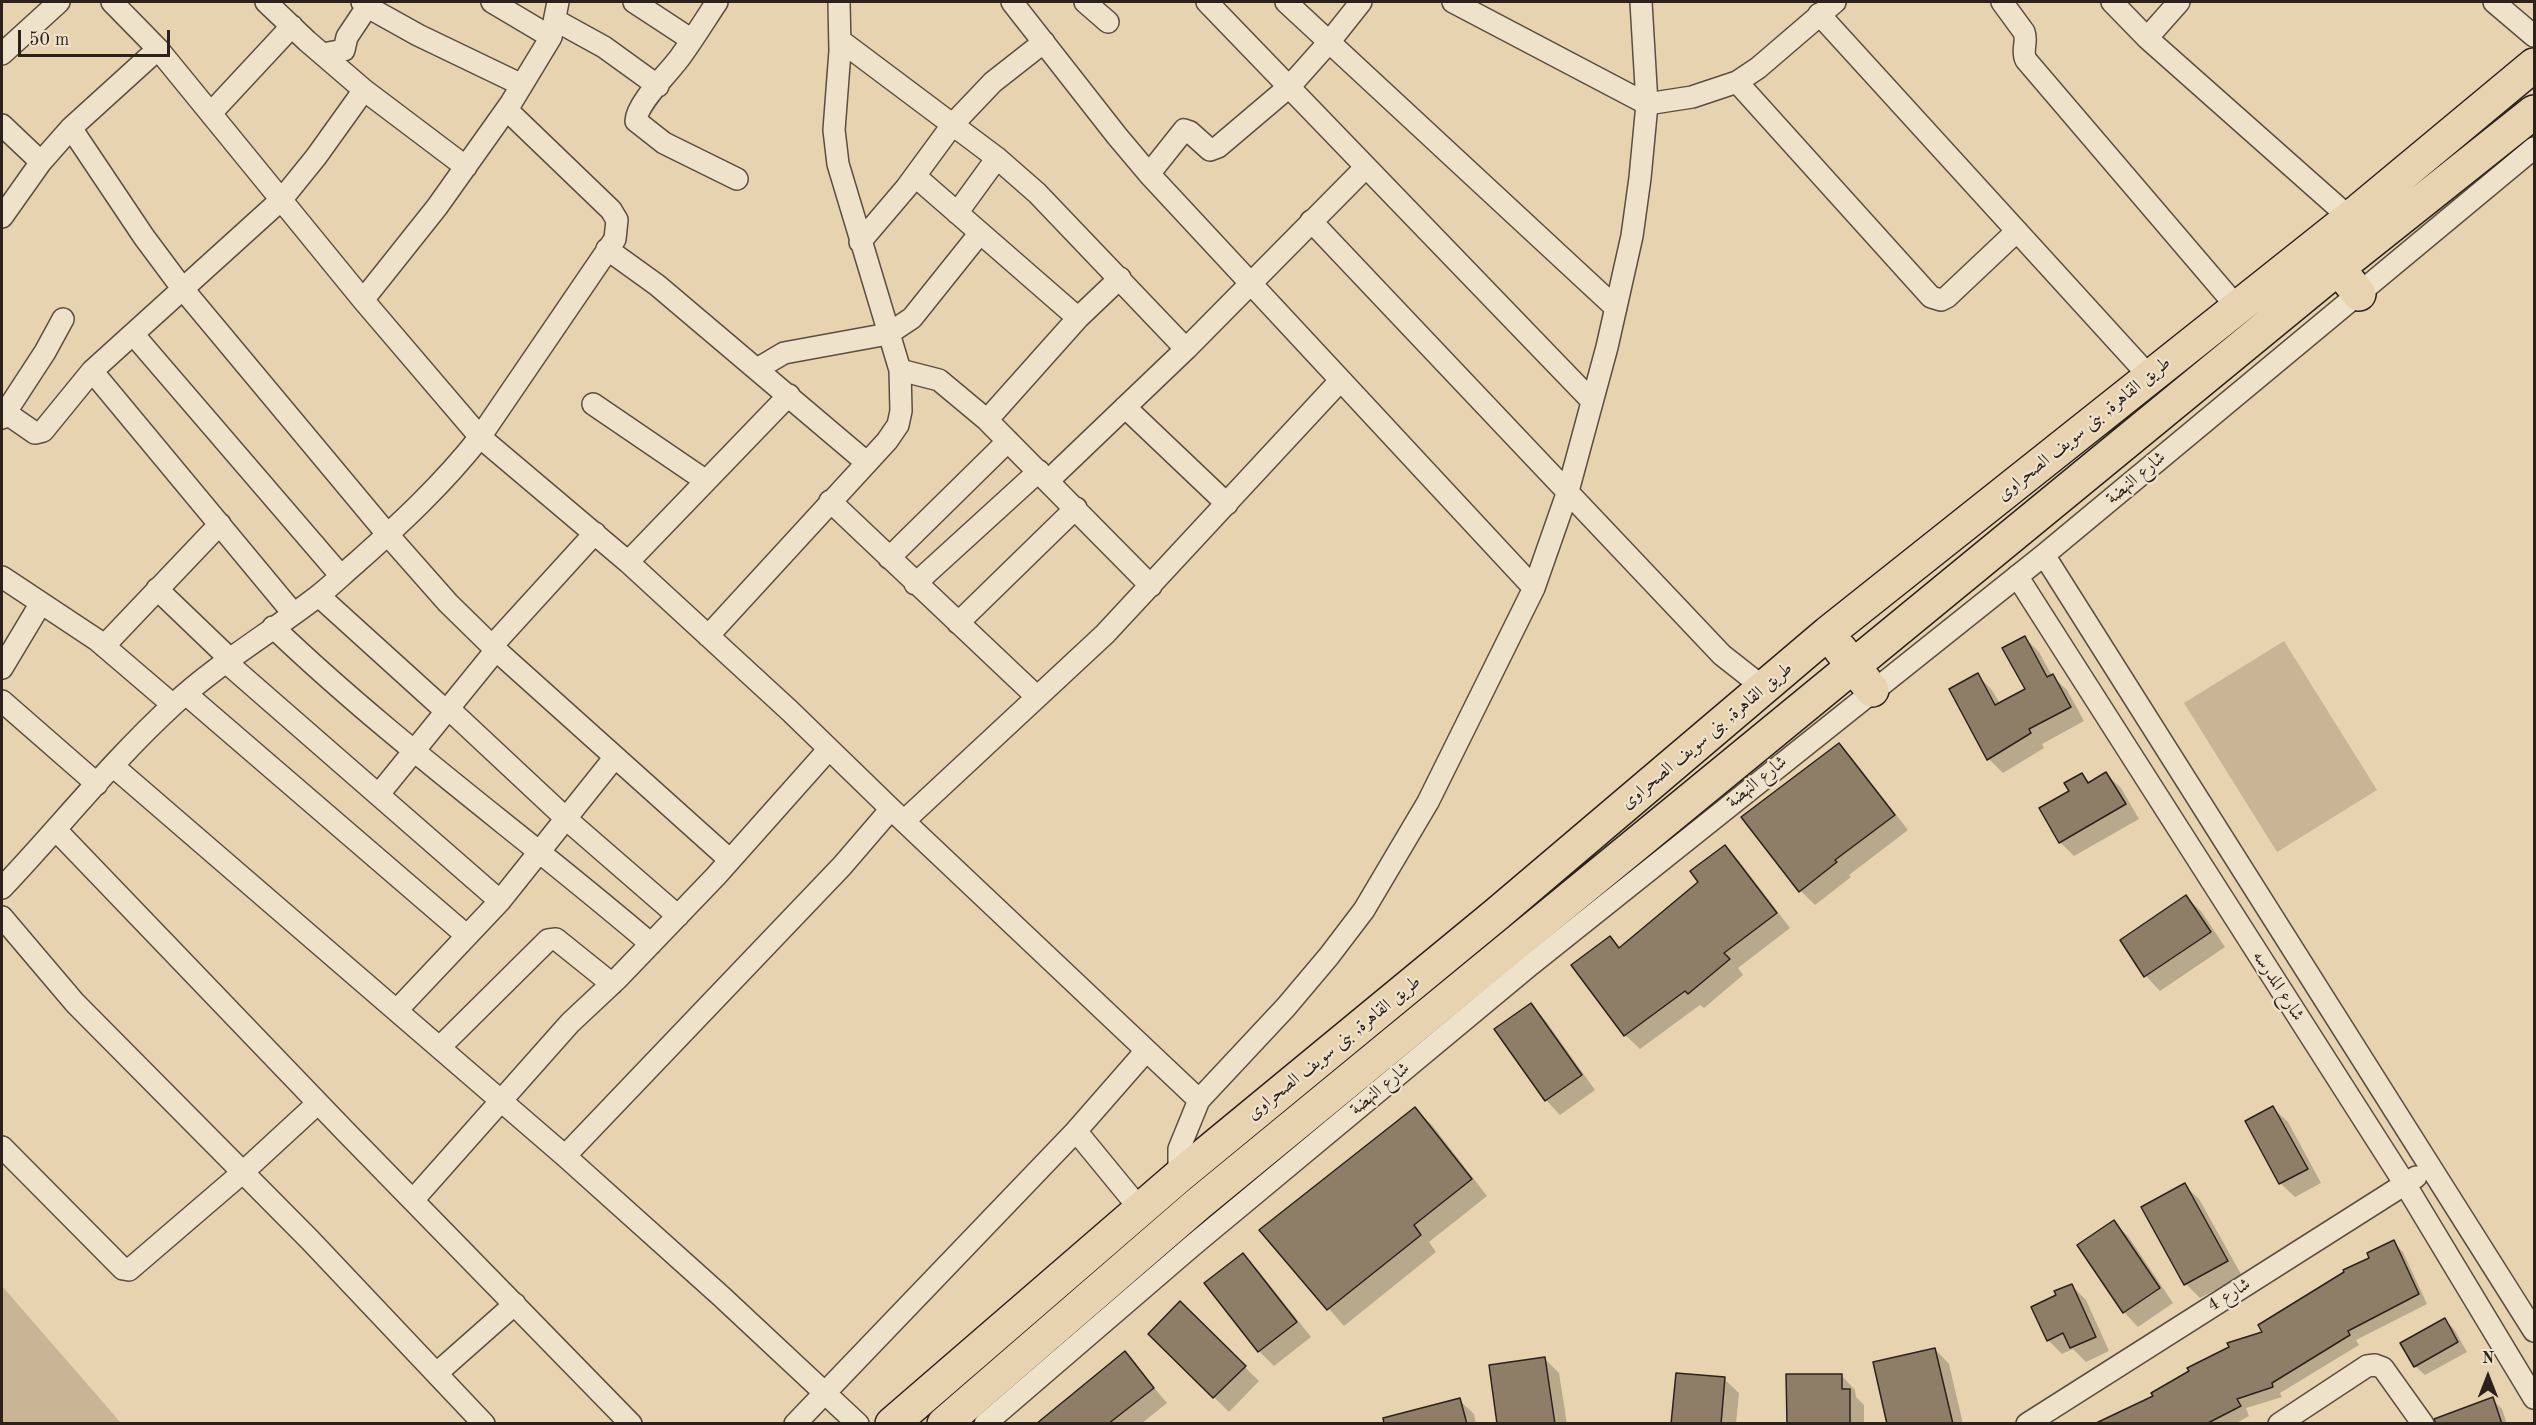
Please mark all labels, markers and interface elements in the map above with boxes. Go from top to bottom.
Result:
scale bar [21,18,172,56]
text: 50 m [29,31,69,49]
street label: طريق القاهرة, بنى سويف الصحراوى [1993,352,2175,506]
street label: شارع النهضة [2102,447,2170,509]
street label: طريق القاهرة, بنى سويف الصحراوى [1617,658,1797,814]
street label: شارع النهضة [1722,751,1792,813]
street label: شارع المدرسه [2247,947,2309,1025]
street label: طريق القاهرة, بنى سويف الصحراوى [1243,971,1425,1125]
street label: شارع النهضة [1346,1058,1414,1120]
street label: شارع 4 [2203,1273,2255,1317]
north arrow [2458,1347,2518,1407]
text: N [2482,1351,2494,1367]

